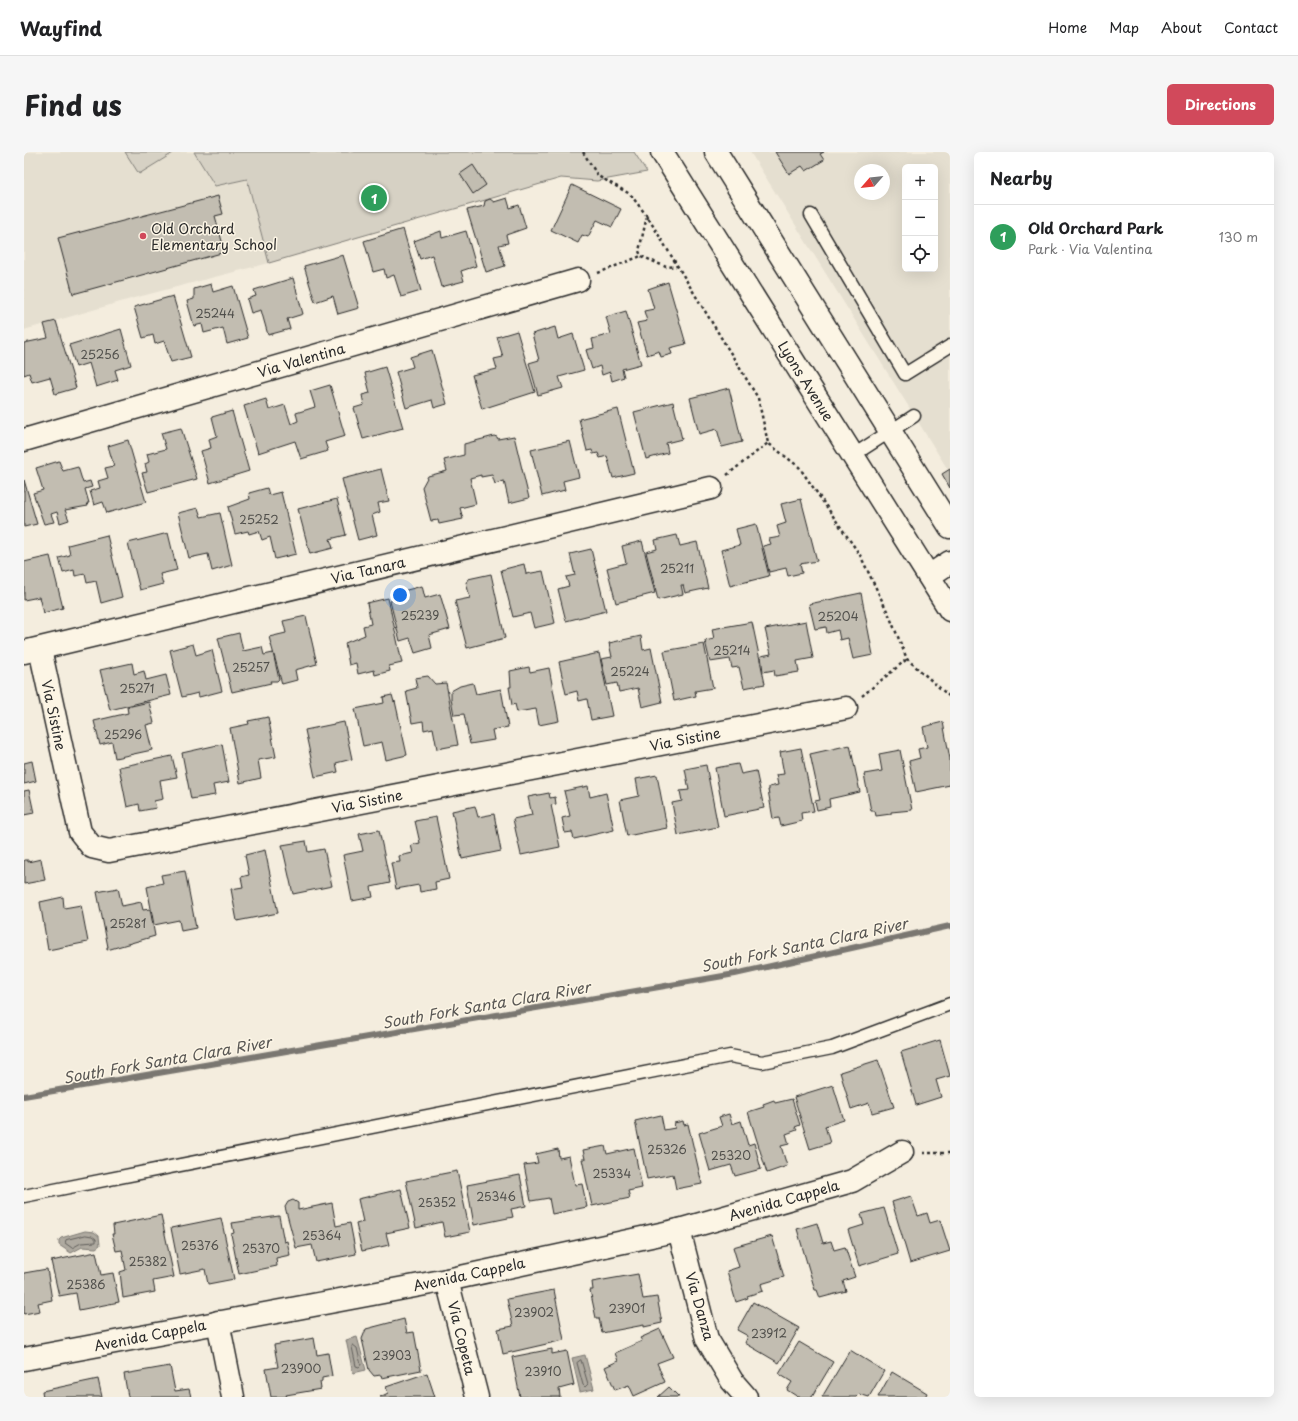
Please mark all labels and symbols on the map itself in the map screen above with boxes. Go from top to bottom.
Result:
north arrow [854,164,890,200]
pin: 1 [361,183,387,213]
place label: Old Orchard Elementary School [151,218,277,255]
marker: Old Orchard Elementary School [138,231,148,241]
house number: 25244 [195,304,235,322]
street label: Via Valentina [255,337,347,383]
street label: Lyons Avenue [773,337,839,425]
house number: 25256 [80,345,120,363]
house number: 25252 [239,510,279,528]
street label: Via Tanara [329,551,407,589]
house number: 25211 [660,559,694,577]
your location [390,585,410,605]
house number: 25239 [401,606,439,624]
house number: 25204 [817,607,859,625]
house number: 25214 [713,641,751,659]
house number: 25257 [232,658,270,676]
house number: 25224 [610,662,650,680]
street label: Via Sistine [36,678,72,753]
house number: 25271 [119,679,155,697]
street label: Via Sistine [648,722,722,756]
house number: 25296 [104,725,142,743]
street label: Via Sistine [330,784,404,818]
water label: South Fork Santa Clara River [699,910,912,977]
house number: 25281 [110,914,146,932]
water label: South Fork Santa Clara River [380,974,594,1034]
water label: South Fork Santa Clara River [61,1029,275,1089]
house number: 25326 [647,1140,687,1158]
house number: 25320 [711,1146,751,1164]
house number: 25334 [592,1164,632,1182]
street label: Avenida Cappela [726,1174,842,1226]
house number: 25346 [476,1187,516,1205]
house number: 25352 [418,1193,456,1211]
house number: 25364 [302,1226,342,1244]
house number: 25376 [181,1236,219,1254]
house number: 25370 [242,1239,280,1257]
house number: 25382 [129,1252,167,1270]
street label: Avenida Cappela [411,1252,527,1296]
street label: Via Danza [680,1269,720,1343]
house number: 25386 [66,1275,106,1293]
street label: Via Copeta [443,1299,482,1378]
house number: 23901 [608,1299,646,1317]
house number: 23902 [514,1303,554,1321]
street label: Avenida Cappela [92,1314,208,1356]
house number: 23912 [751,1324,787,1342]
house number: 23903 [372,1346,412,1364]
house number: 23900 [281,1359,322,1377]
house number: 23910 [525,1362,562,1380]

